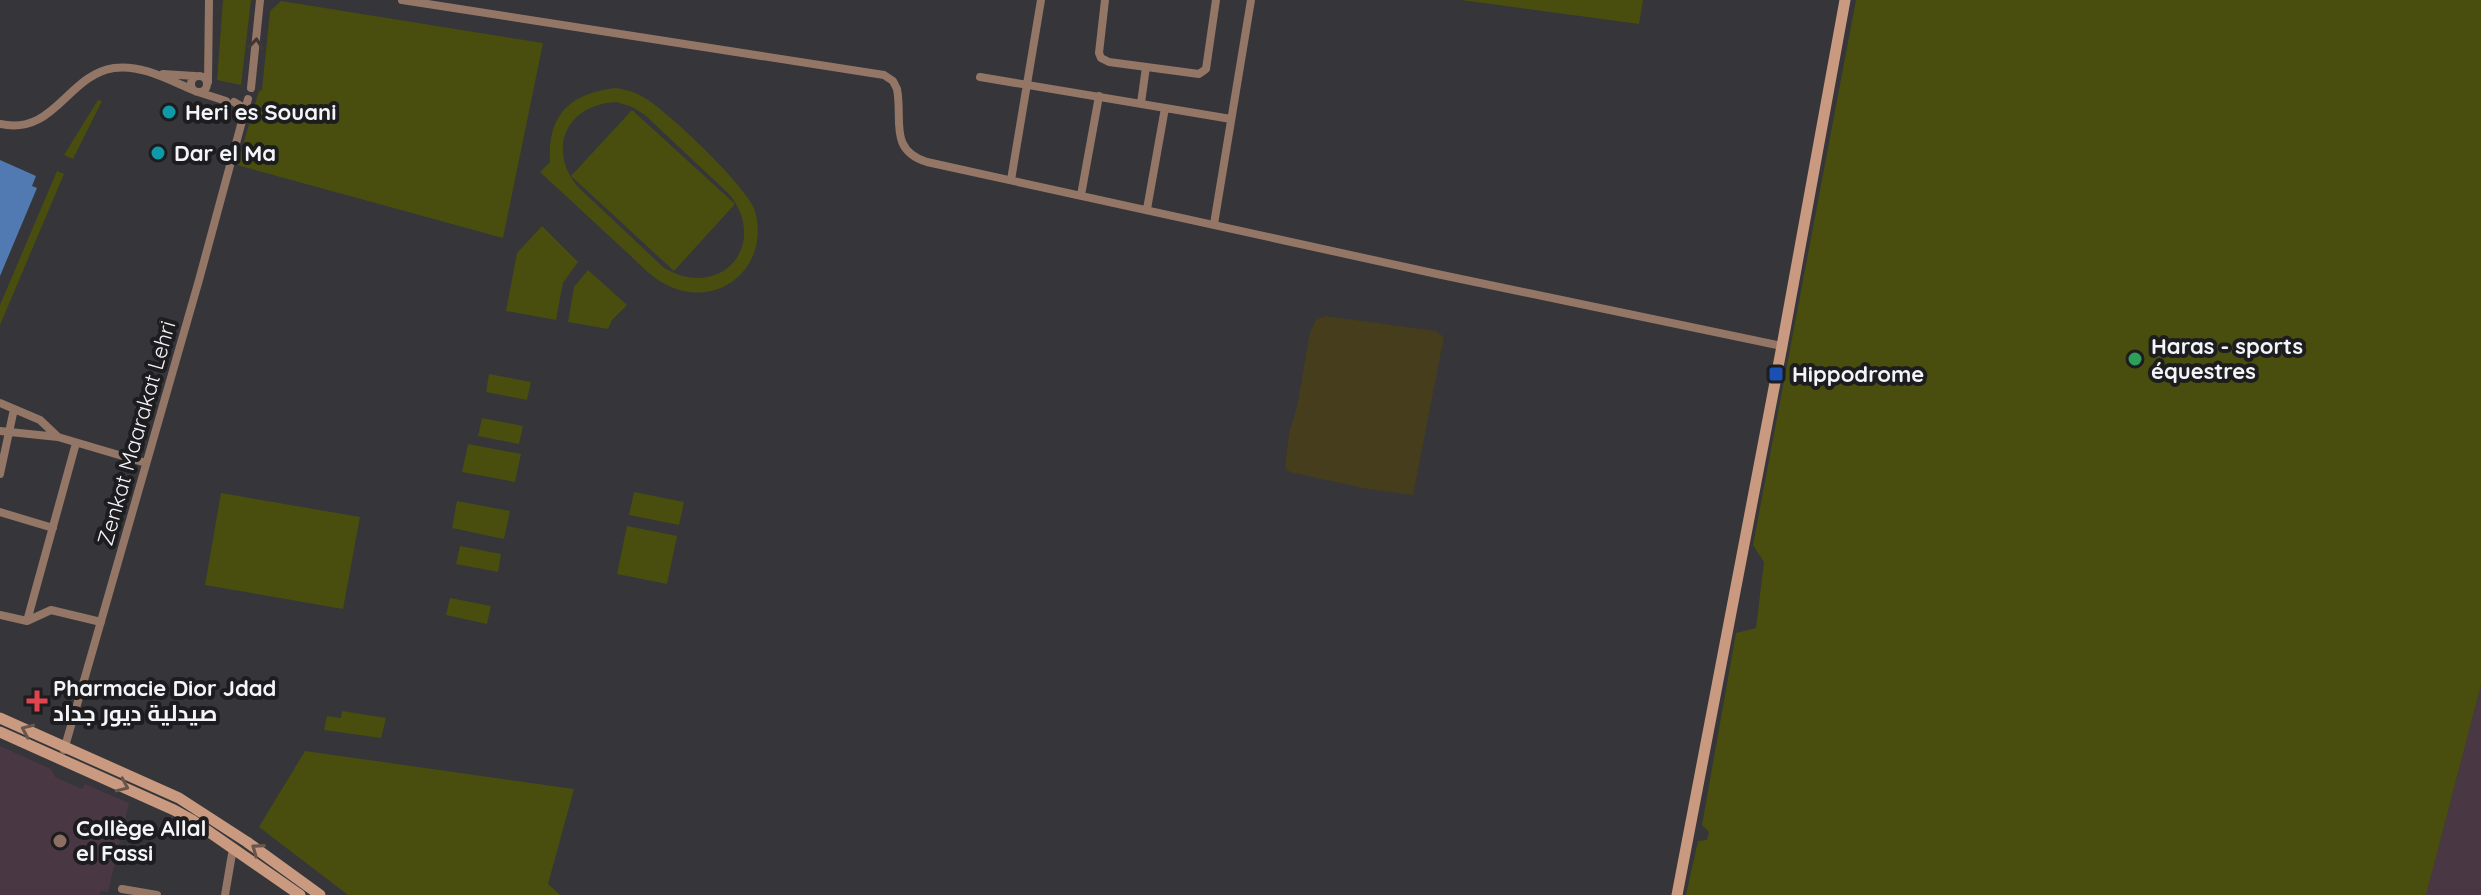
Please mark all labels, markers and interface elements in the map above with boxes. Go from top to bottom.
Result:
one-way arrow [247,37,264,50]
place label: Heri es Souani [185,98,336,126]
marker: Heri es Souani [160,103,178,121]
place label: Dar el Ma [174,139,276,167]
marker: Dar el Ma [149,144,167,162]
street label: Zenkat Maarakat Lehri [90,317,182,549]
place label: Haras - sports équestres [2151,332,2303,385]
marker: Haras - sports équestres [2126,350,2144,368]
place label: Hippodrome [1792,360,1924,388]
marker: Hippodrome [1767,365,1785,383]
place label: Pharmacie Dior Jdad صيدلية ديور جداد [53,674,276,727]
marker: Pharmacie Dior Jdad صيدلية ديور جداد [28,692,46,710]
one-way arrow [21,724,35,740]
one-way arrow [114,776,129,792]
place label: Collège Allal el Fassi [76,814,206,867]
marker: Collège Allal el Fassi [51,832,69,850]
one-way arrow [252,844,266,859]

